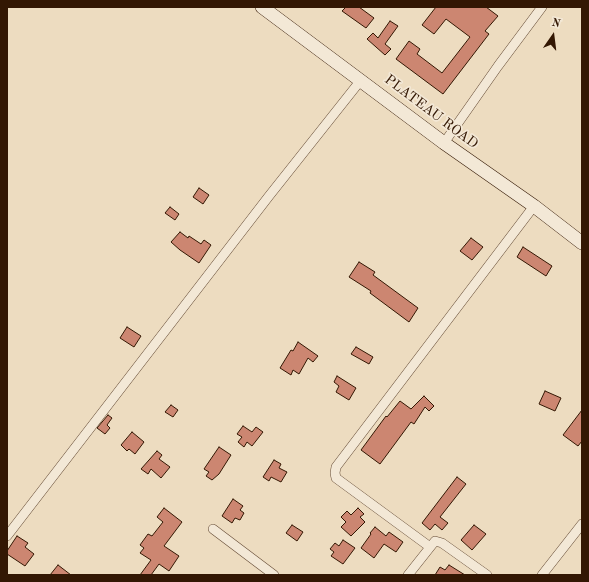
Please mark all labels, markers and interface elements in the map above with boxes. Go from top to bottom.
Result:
north arrow [533,16,573,56]
text: N [551,18,561,30]
street label: PLATEAU ROAD [381,71,481,153]

